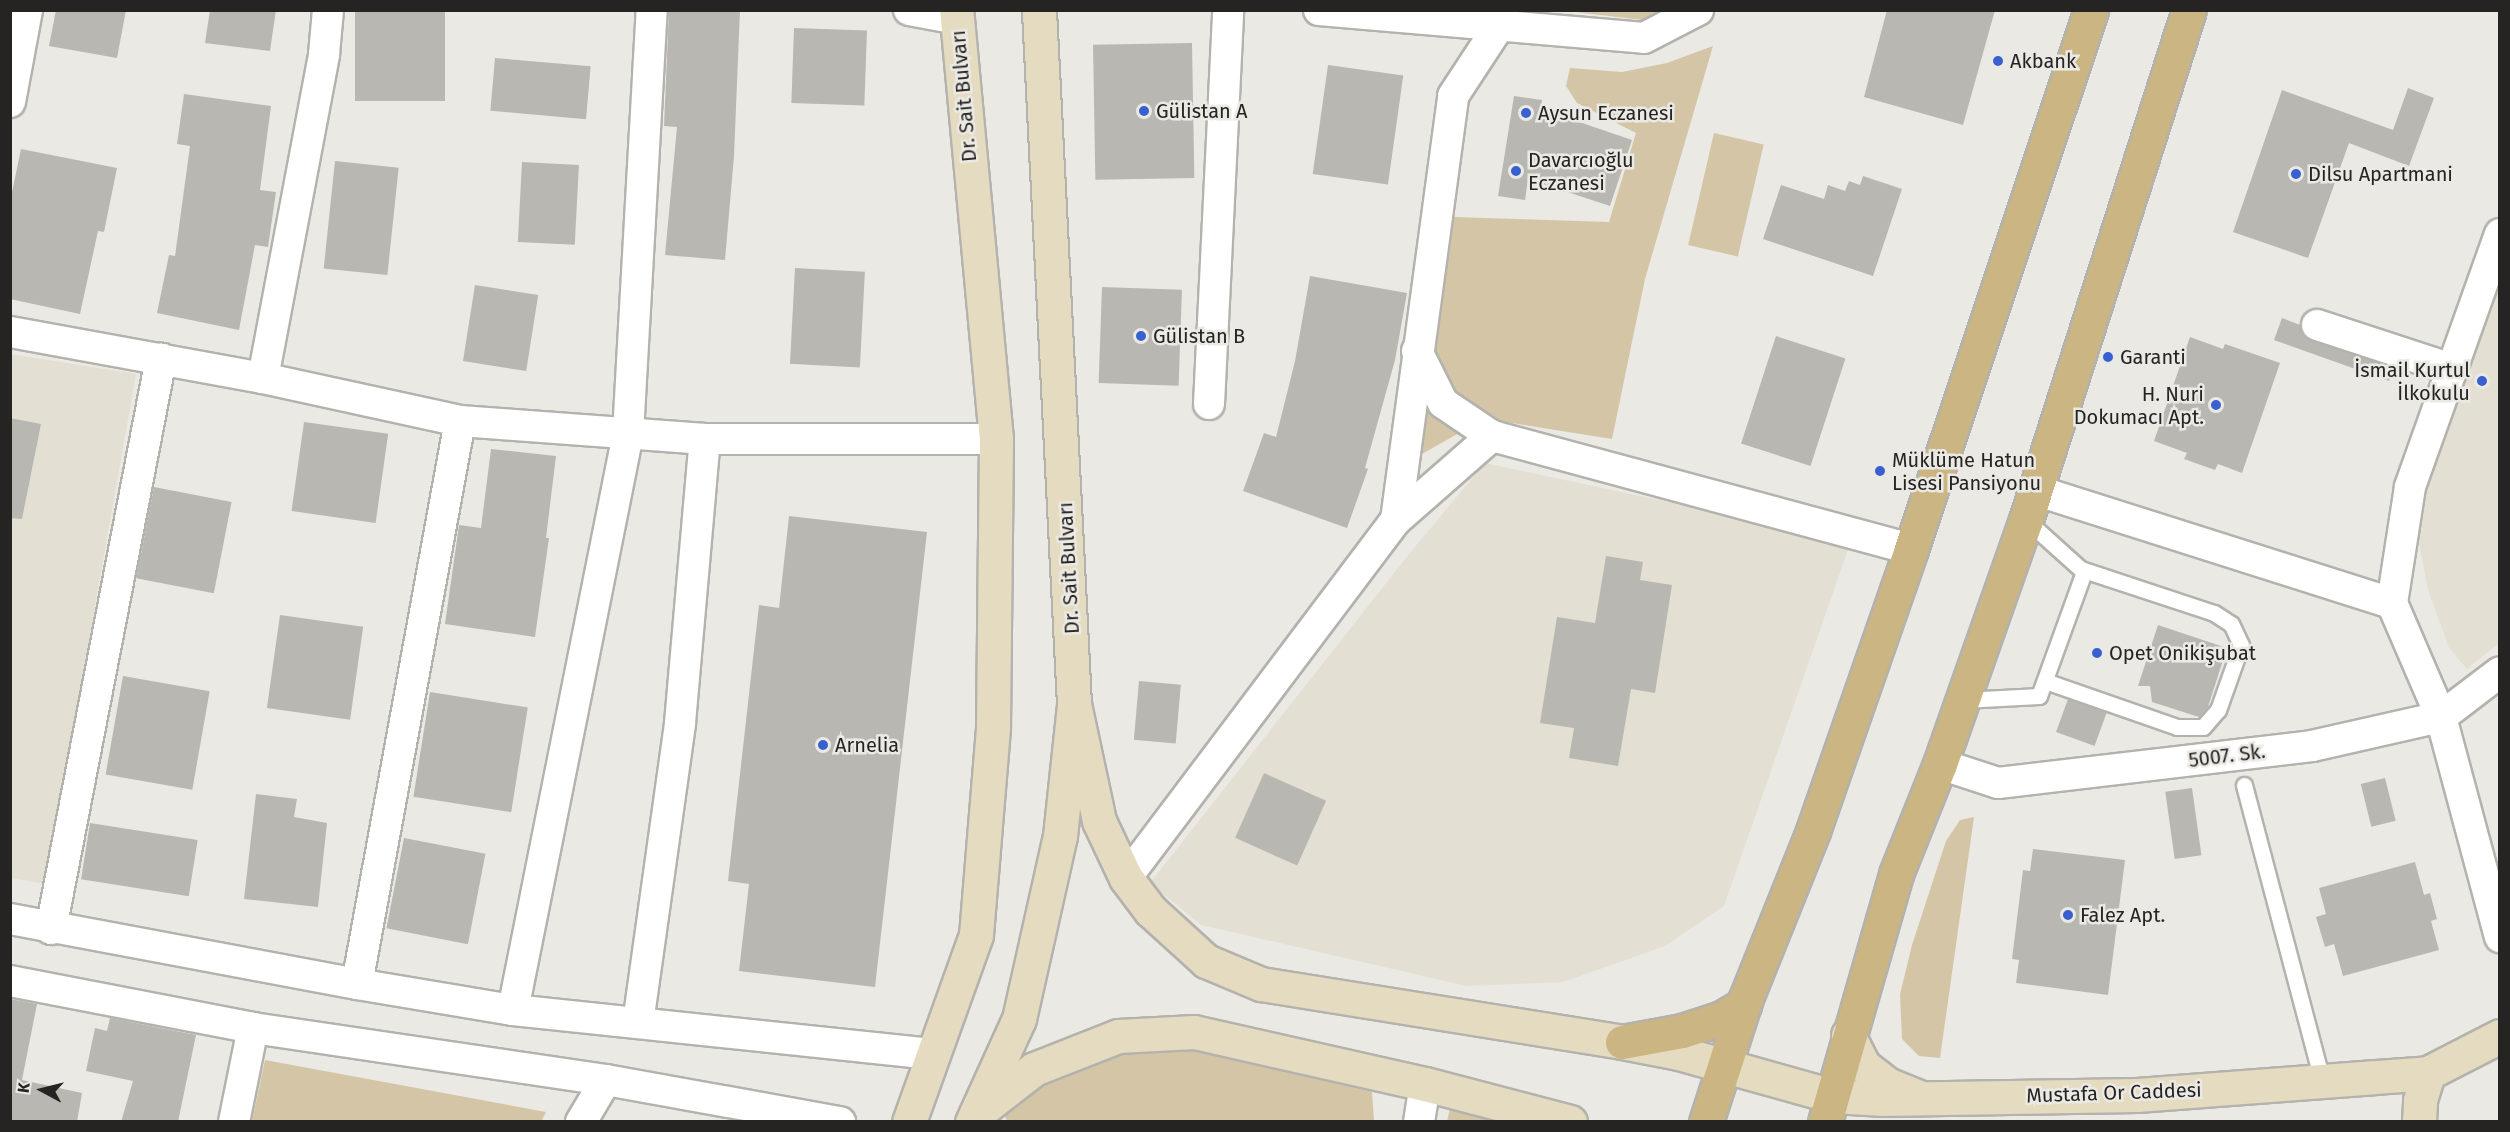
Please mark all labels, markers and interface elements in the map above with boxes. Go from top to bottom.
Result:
street label: Dr. Sait Bulvarı [946,29,982,163]
place label: Akbank [2010,49,2076,73]
marker: Akbank [1991,54,2005,68]
place label: Gülistan A [1156,99,1248,123]
place label: Aysun Eczanesi [1538,101,1674,125]
marker: Gülistan A [1137,104,1151,118]
marker: Aysun Eczanesi [1519,106,1533,120]
place label: Davarcıoğlu Eczanesi [1528,148,1634,195]
place label: Dilsu Apartmani [2308,162,2453,186]
marker: Davarcıoğlu Eczanesi [1509,164,1523,178]
marker: Dilsu Apartmani [2289,167,2303,181]
place label: Gülistan B [1153,324,1245,348]
marker: Gülistan B [1134,329,1148,343]
place label: Garanti [2120,345,2186,369]
marker: Garanti [2101,350,2115,364]
place label: İsmail Kurtul İlkokulu [2354,358,2470,405]
marker: İsmail Kurtul İlkokulu [2475,374,2489,388]
place label: H. Nuri Dokumacı Apt. [2074,382,2204,429]
marker: H. Nuri Dokumacı Apt. [2209,398,2223,412]
place label: Müklüme Hatun Lisesi Pansiyonu [1892,448,2041,495]
marker: Müklüme Hatun Lisesi Pansiyonu [1873,464,1887,478]
street label: Dr. Sait Bulvarı [1054,501,1084,635]
place label: Opet Onikişubat [2109,641,2256,665]
marker: Opet Onikişubat [2090,646,2104,660]
place label: Arnelia [835,733,899,757]
marker: Arnelia [816,738,830,752]
street label: 5007. Sk. [2187,739,2267,773]
place label: Falez Apt. [2080,903,2165,927]
marker: Falez Apt. [2061,908,2075,922]
north arrow [12,1060,72,1120]
street label: Mustafa Or Caddesi [2026,1078,2202,1108]
text: K [14,1082,34,1094]

